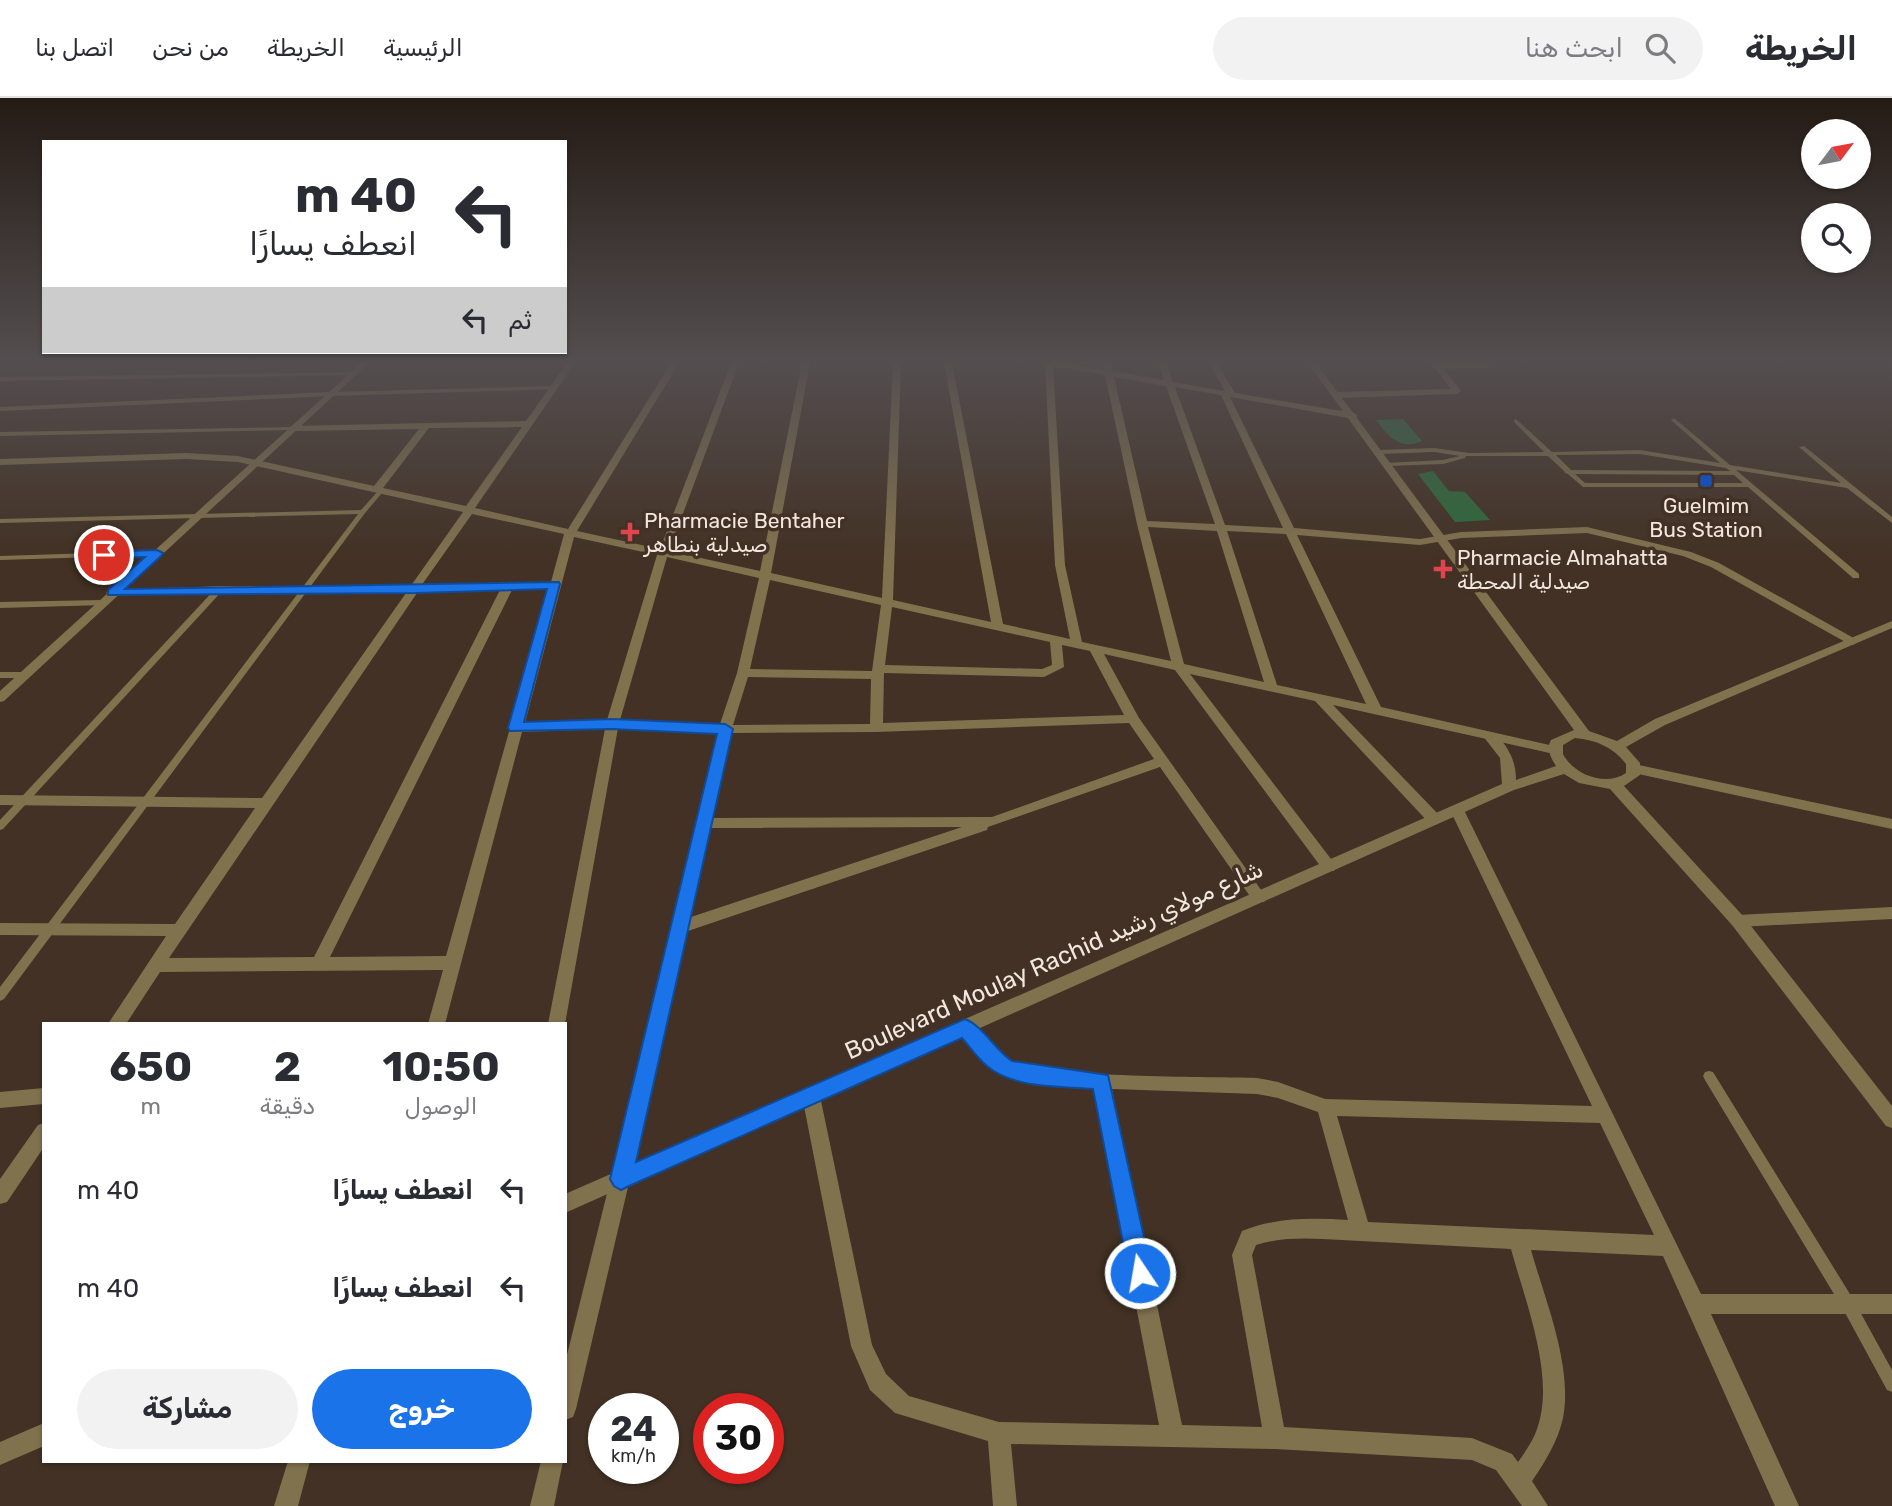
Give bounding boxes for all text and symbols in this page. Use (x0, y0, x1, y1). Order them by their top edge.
search box (1213, 17, 1703, 80)
icon: search (1641, 29, 1679, 67)
text: الخريطة (1745, 29, 1857, 68)
text: ابحث هنا (1525, 33, 1623, 64)
text: اتصل بنا (35, 34, 114, 62)
text: من نحن (152, 34, 229, 62)
text: الخريطة (267, 34, 345, 62)
text: الرئيسية (383, 34, 463, 62)
north arrow (1801, 119, 1871, 189)
map controls (1801, 119, 1871, 273)
text: 40 m (295, 166, 417, 224)
icon: left (441, 168, 532, 259)
button: search (1801, 203, 1871, 273)
text: انعطف يسارًا (249, 225, 417, 263)
icon: left (456, 301, 494, 339)
text: ثم (508, 305, 532, 336)
marker: Guelmim Bus Station (1698, 473, 1714, 489)
place label: Guelmim Bus Station (1649, 493, 1763, 542)
place label: Pharmacie Bentaher صيدلية بنطاهر (642, 508, 844, 557)
marker: Pharmacie Bentaher صيدلية بنطاهر (622, 524, 638, 540)
pin (74, 525, 134, 585)
icon: arrive (85, 536, 123, 574)
place label: Pharmacie Almahatta صيدلية المحطة (1457, 545, 1668, 594)
marker: Pharmacie Almahatta صيدلية المحطة (1435, 561, 1451, 577)
street label: Boulevard Moulay Rachid شارع مولاي رشيد (841, 855, 1269, 1068)
text: 650 (109, 1042, 192, 1092)
text: 2 (274, 1042, 301, 1092)
text: 10:50 (382, 1042, 500, 1092)
text: m (141, 1092, 161, 1120)
text: دقيقة (260, 1092, 315, 1120)
text: الوصول (405, 1092, 477, 1120)
icon: left (494, 1171, 532, 1209)
text: 40 m (77, 1175, 139, 1206)
text: انعطف يسارًا (332, 1175, 473, 1206)
position arrow (1103, 1236, 1177, 1310)
icon: left (494, 1269, 532, 1307)
text: 40 m (77, 1273, 139, 1304)
text: انعطف يسارًا (332, 1273, 473, 1304)
button: مشاركة (77, 1369, 298, 1449)
button: خروج (312, 1369, 532, 1449)
speed limit sign: 30 (693, 1393, 784, 1484)
text: 24 (610, 1408, 657, 1450)
text: km/h (611, 1445, 656, 1467)

